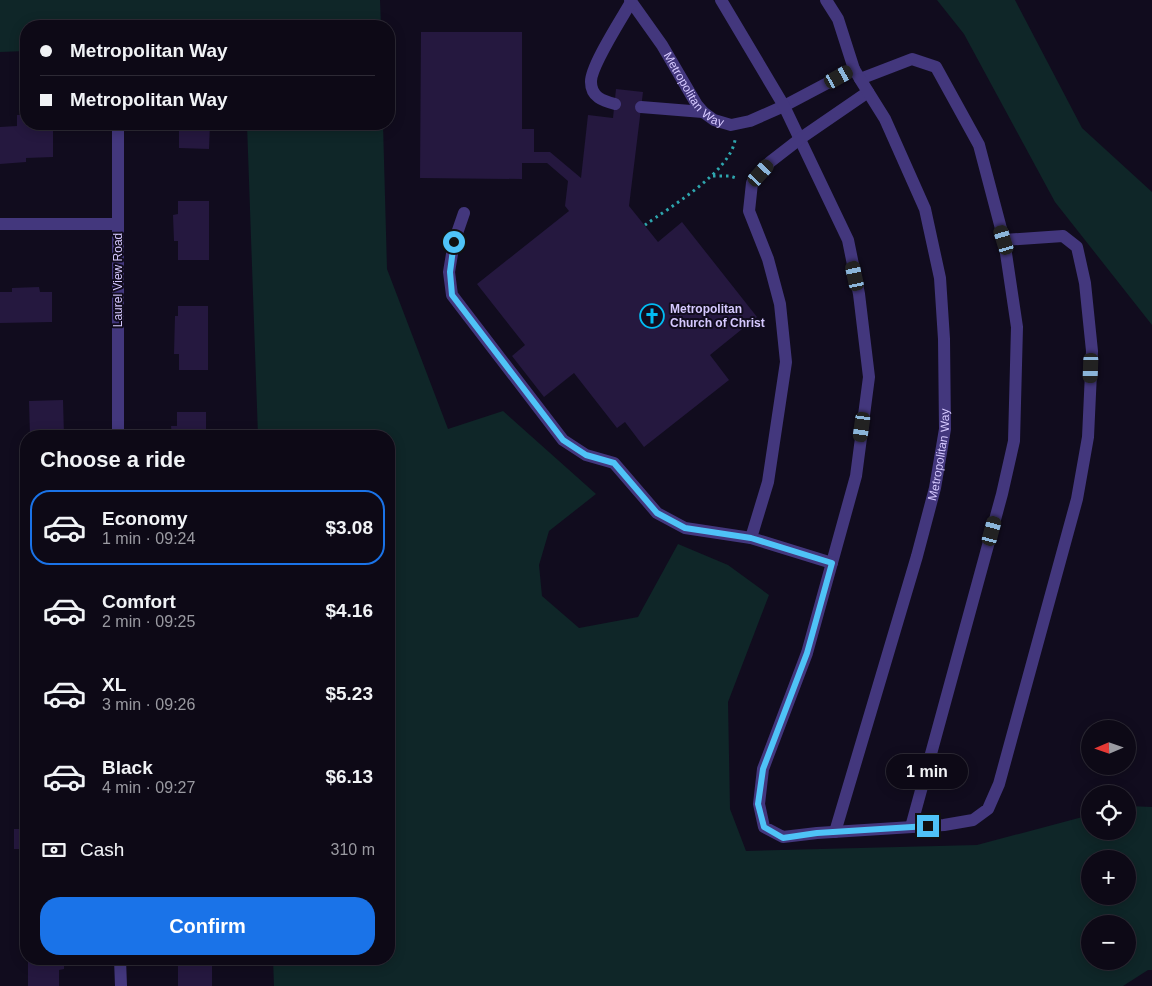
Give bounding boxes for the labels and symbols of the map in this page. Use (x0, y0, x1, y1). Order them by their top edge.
street label: Metropolitan Way (661, 49, 726, 130)
car (822, 63, 855, 91)
car (745, 157, 776, 189)
car (992, 223, 1015, 257)
route start (443, 231, 465, 253)
street label: Laurel View Road (111, 233, 125, 327)
car (844, 260, 865, 292)
place label: Metropolitan Church of Christ (670, 302, 765, 330)
church icon: Metropolitan Church of Christ (639, 303, 665, 329)
car (1082, 353, 1099, 383)
street label: Metropolitan Way (925, 408, 952, 502)
car (852, 411, 871, 443)
car (980, 515, 1003, 547)
north arrow (1081, 720, 1136, 775)
callout: 1 min (887, 754, 969, 788)
route end (917, 815, 939, 837)

